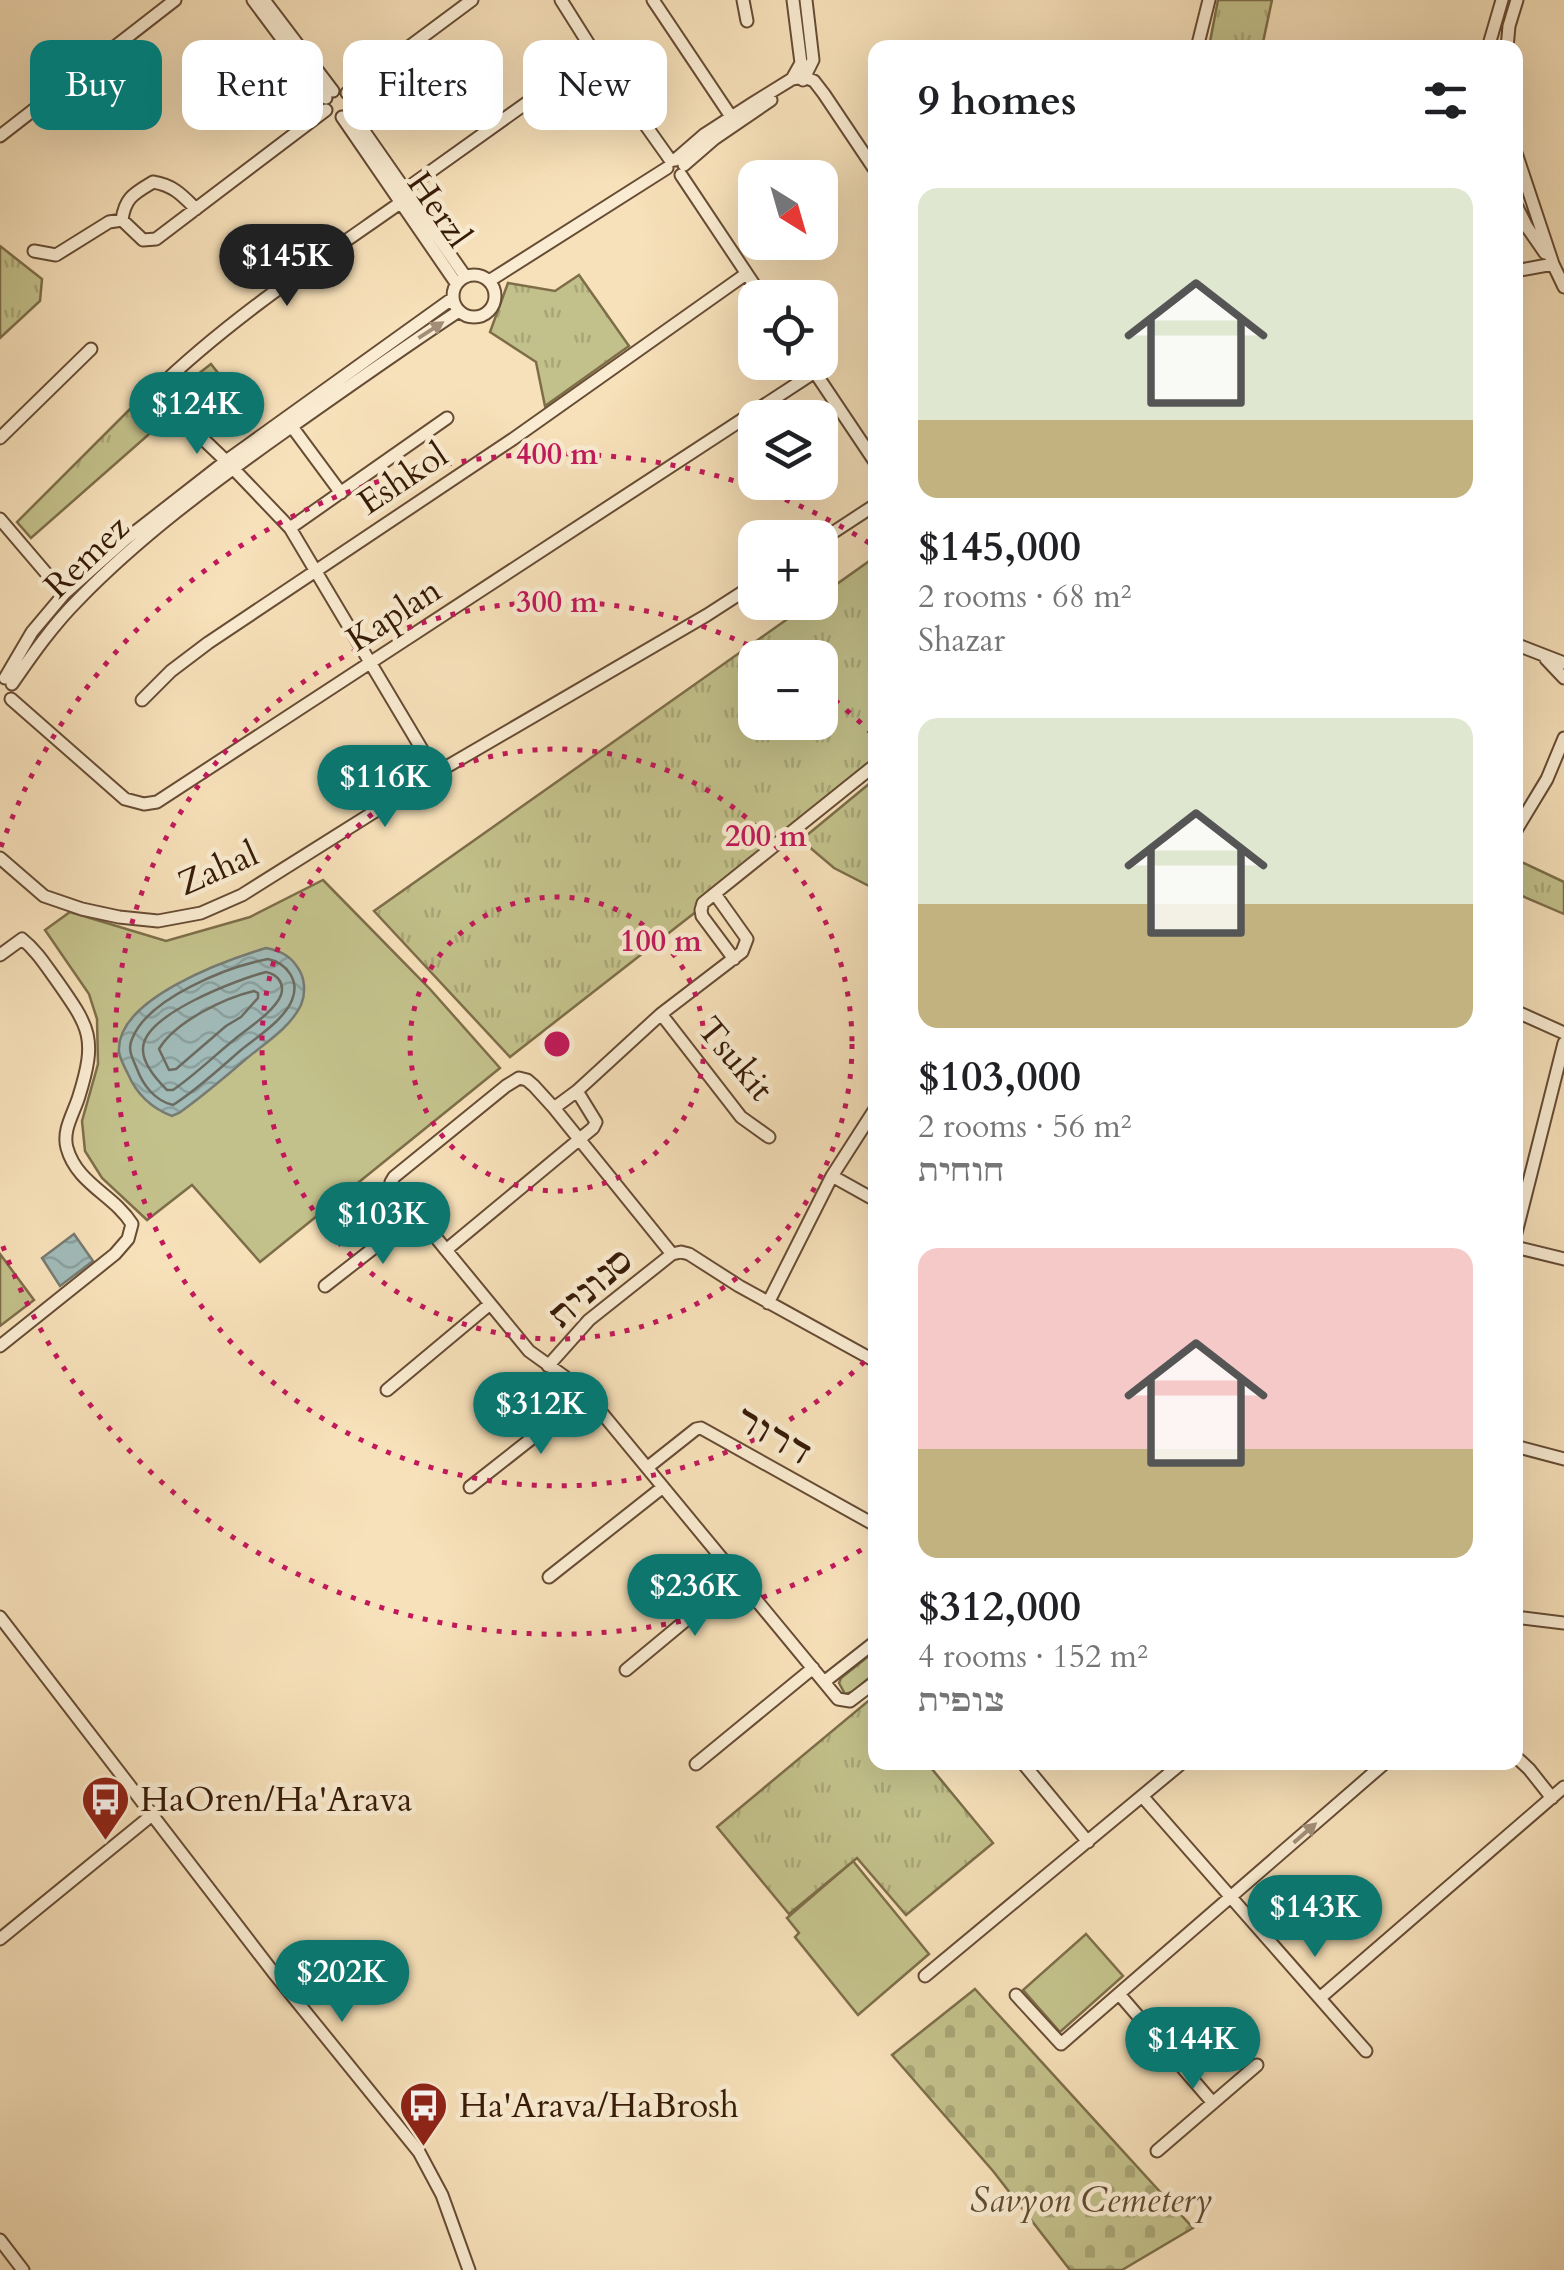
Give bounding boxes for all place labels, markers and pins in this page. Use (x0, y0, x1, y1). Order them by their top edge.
pin: $145K (217, 224, 357, 309)
pin: $124K (127, 372, 267, 457)
pin: $116K (315, 745, 455, 830)
centre of rings (539, 1026, 575, 1062)
pin: $103K (313, 1182, 453, 1267)
pin: $312K (471, 1372, 611, 1457)
pin: $236K (625, 1554, 765, 1639)
bus stop icon: HaOren/Ha'Arava (79, 1774, 131, 1842)
place label: HaOren/Ha'Arava (140, 1776, 412, 1824)
pin: $143K (1245, 1875, 1385, 1960)
pin: $202K (272, 1940, 412, 2025)
pin: $144K (1123, 2007, 1263, 2092)
bus stop icon: Ha'Arava/HaBrosh (398, 2080, 450, 2148)
place label: Ha'Arava/HaBrosh (459, 2082, 739, 2130)

